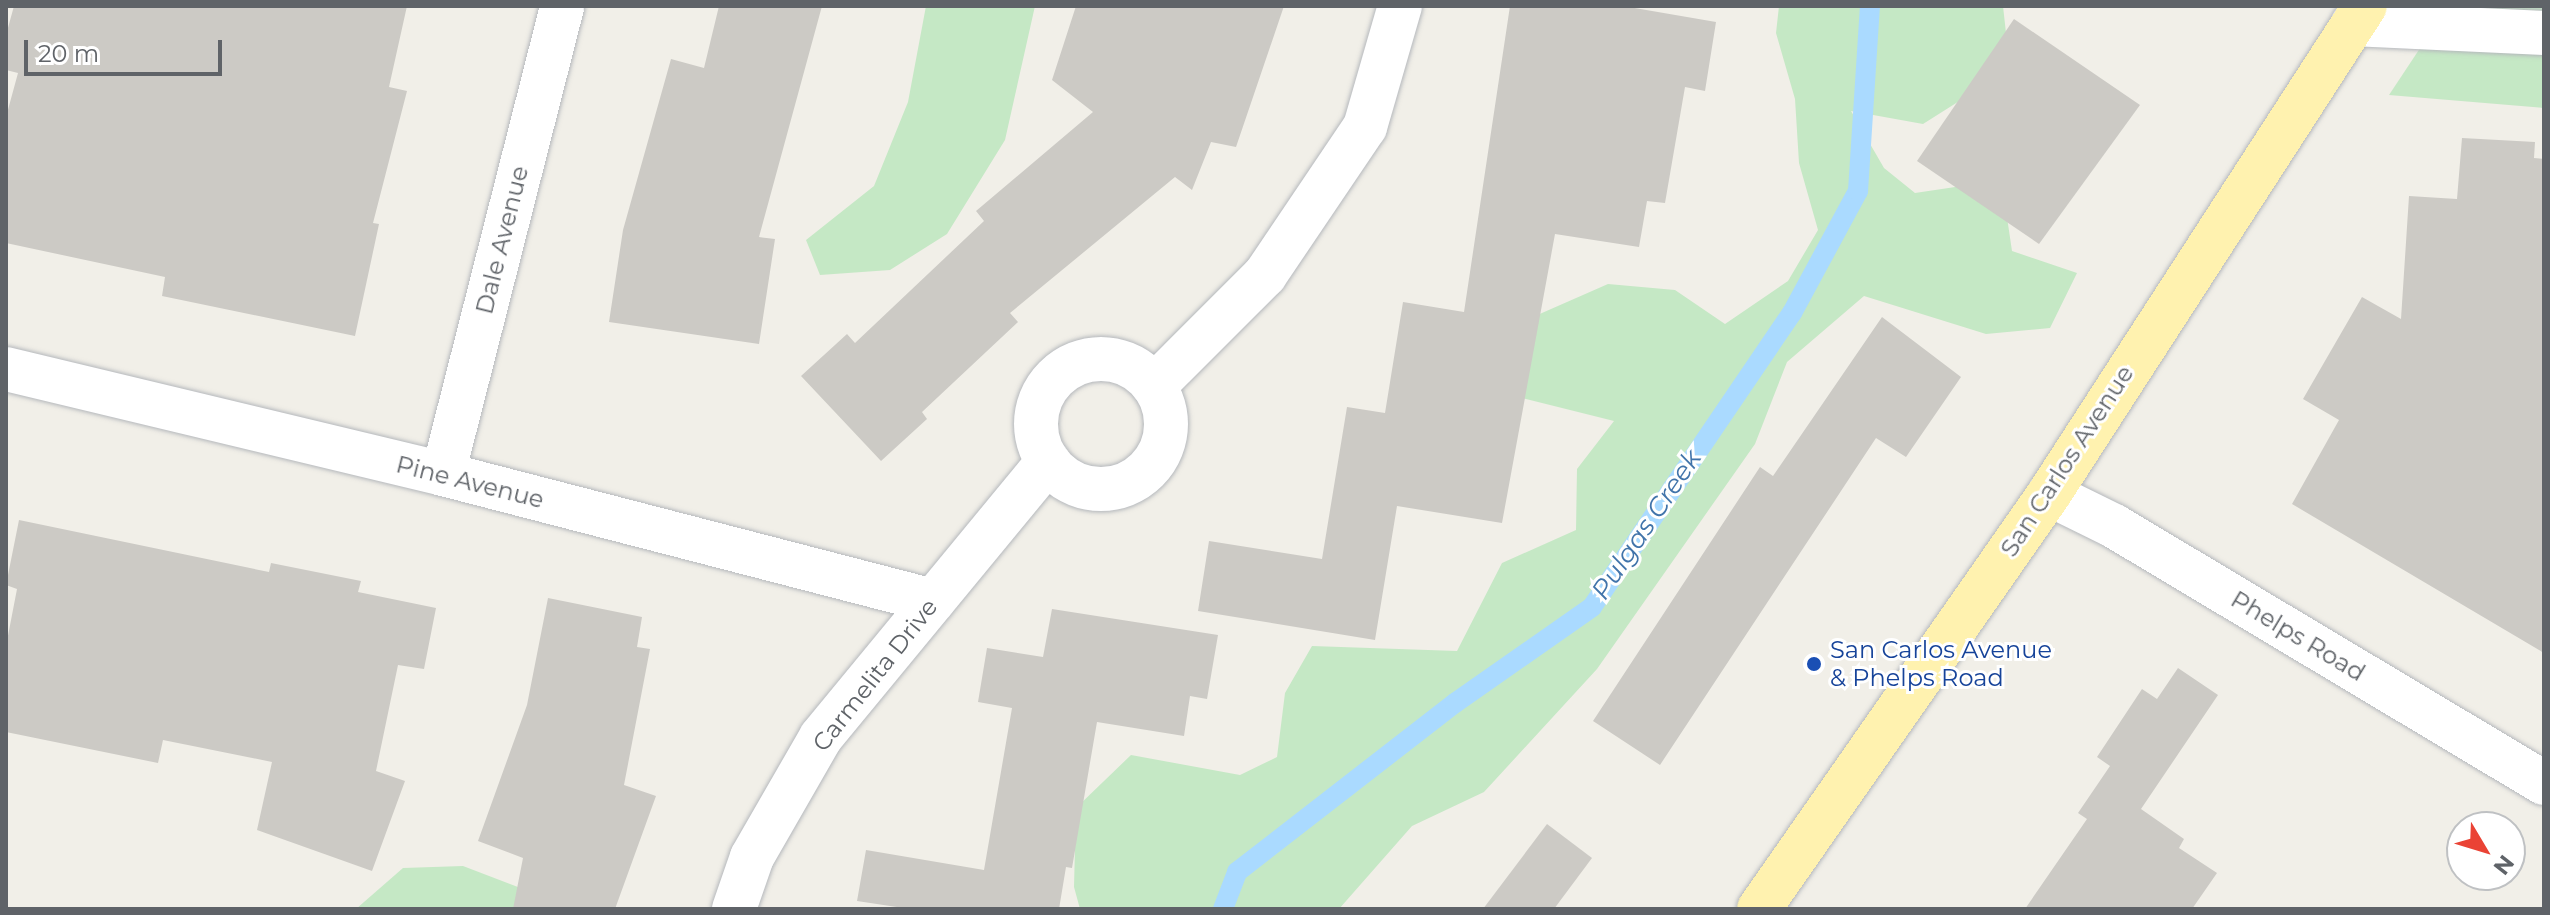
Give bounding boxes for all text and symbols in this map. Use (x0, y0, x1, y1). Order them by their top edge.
scale bar (28, 24, 226, 74)
text: 20 m (38, 39, 99, 68)
street label: Dale Avenue (470, 163, 534, 317)
street label: San Carlos Avenue (1994, 360, 2140, 562)
water label: Pulgas Creek (1585, 444, 1709, 606)
street label: Pine Avenue (393, 450, 547, 514)
street label: Phelps Road (2226, 585, 2370, 687)
street label: Carmelita Drive (806, 593, 944, 757)
place label: San Carlos Avenue & Phelps Road (1830, 636, 2052, 692)
marker: San Carlos Avenue & Phelps Road (1805, 655, 1823, 673)
north arrow (2446, 811, 2526, 891)
text: N (2488, 850, 2520, 880)

